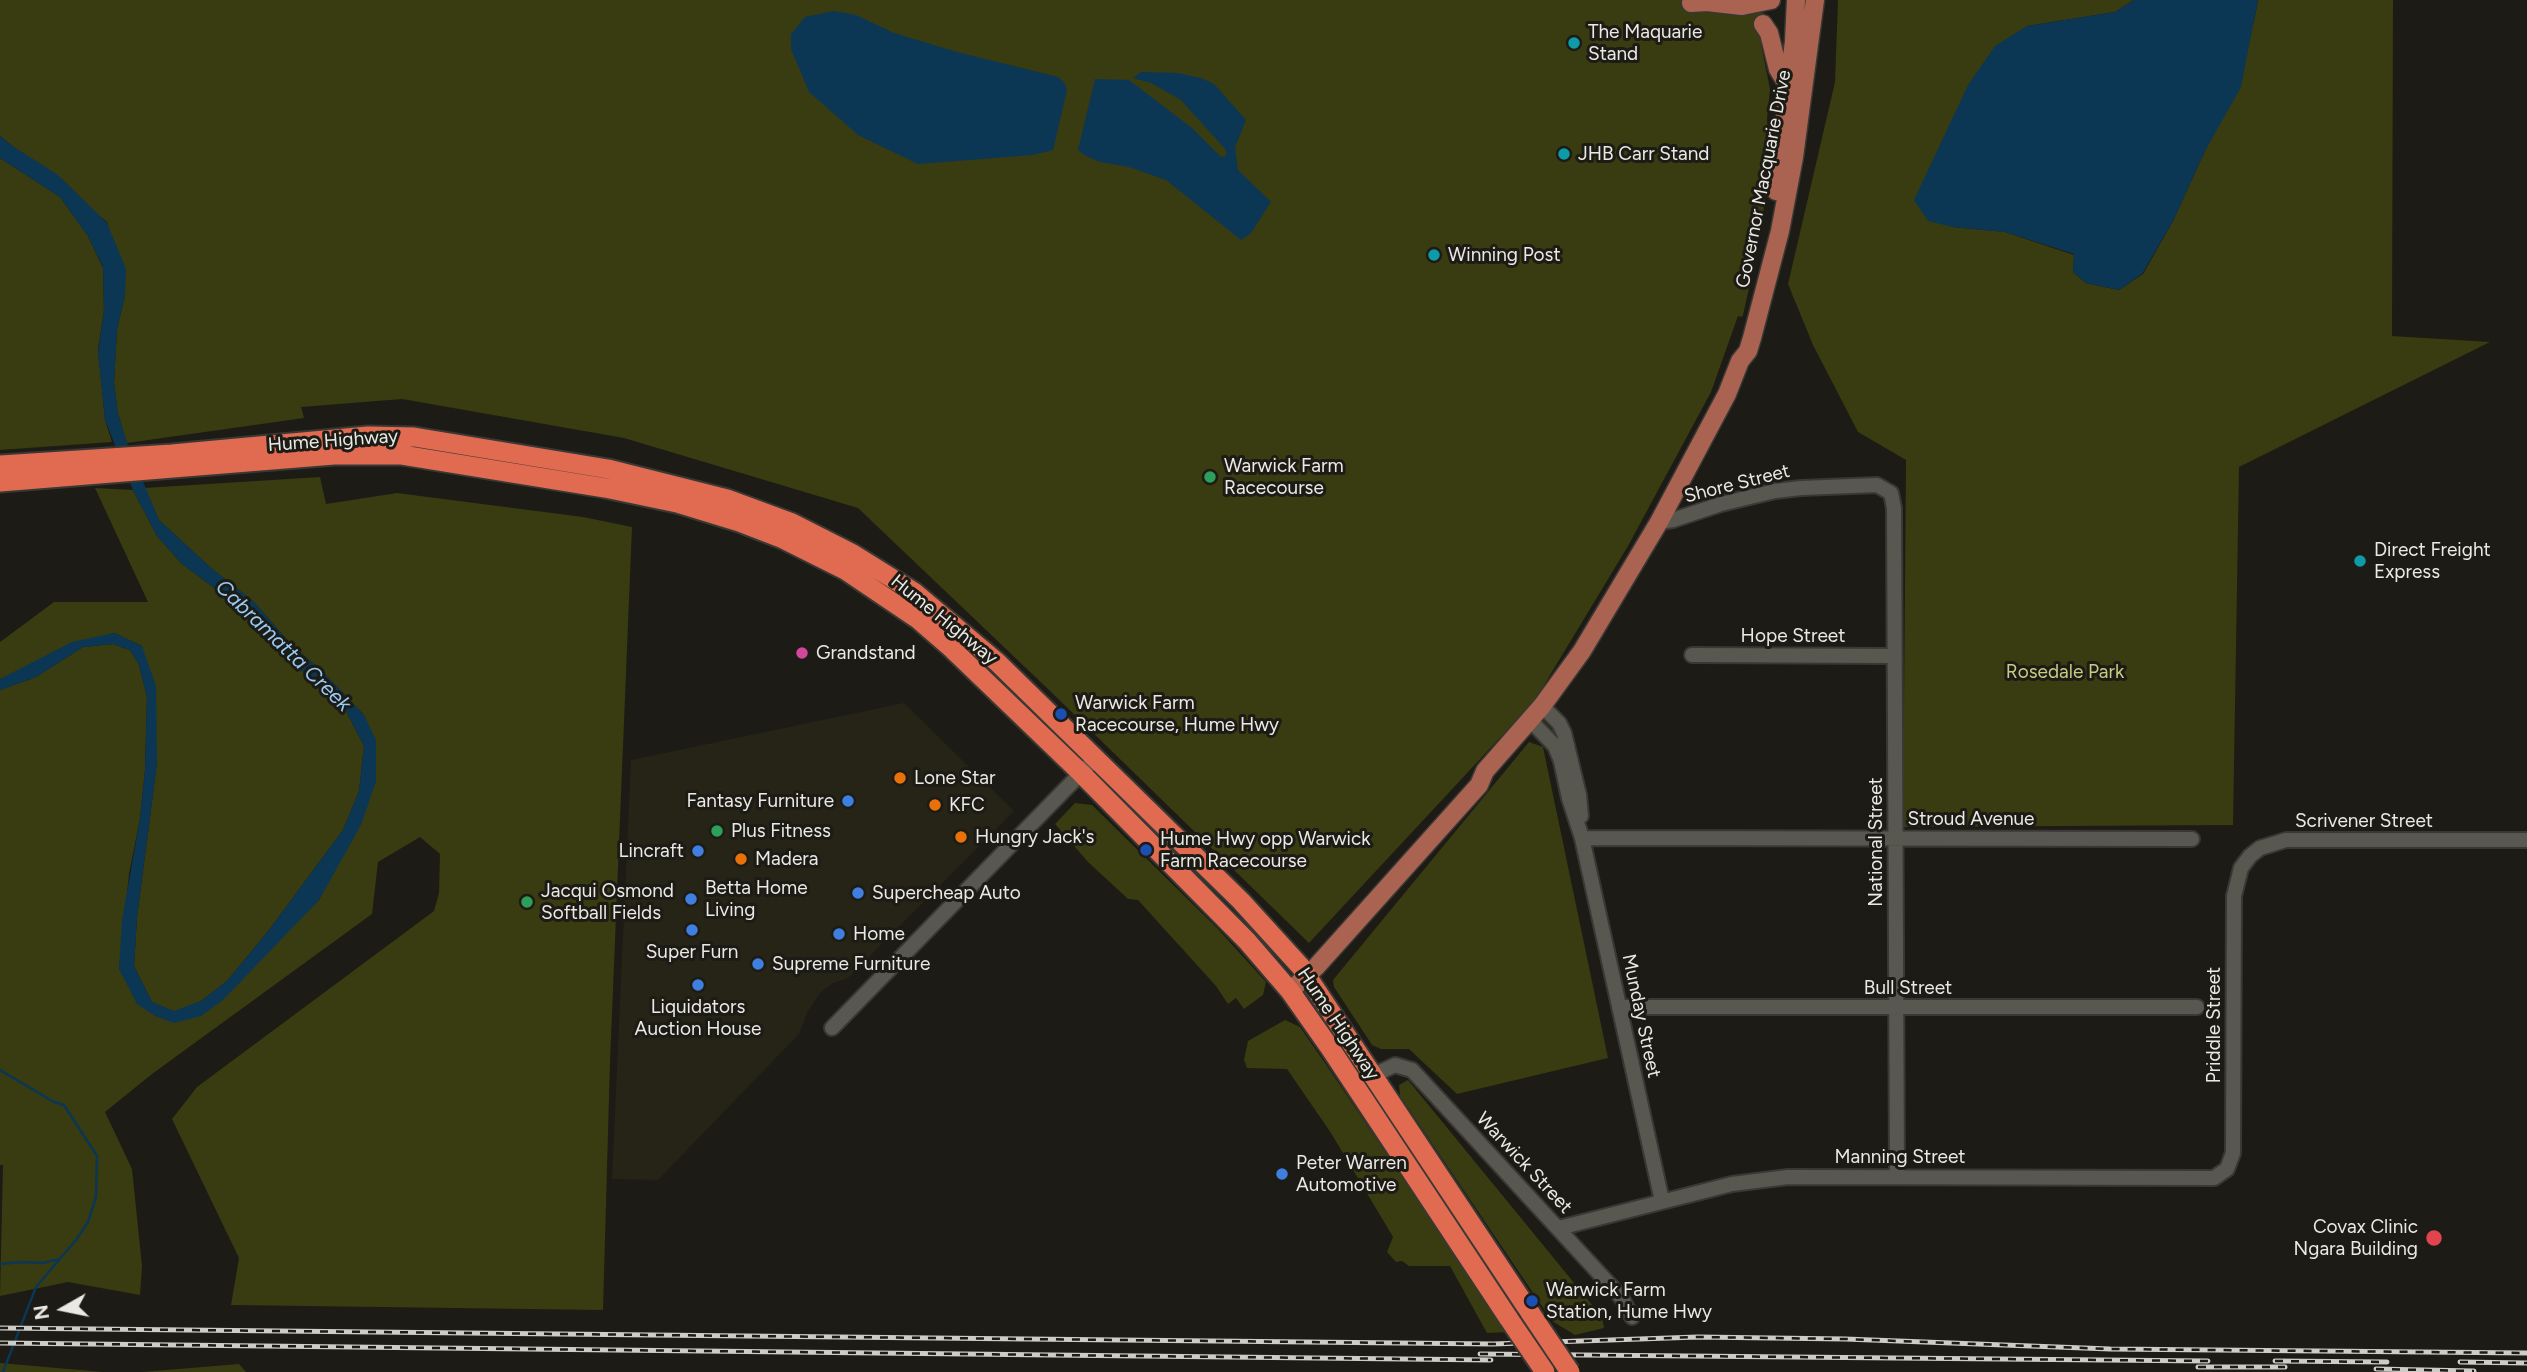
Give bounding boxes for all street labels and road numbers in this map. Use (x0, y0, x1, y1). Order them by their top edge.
street label: Governor Macquarie Drive (1732, 68, 1796, 290)
street label: Hume Highway (267, 425, 399, 457)
street label: Shore Street (1682, 460, 1792, 508)
street label: Hume Highway (886, 570, 1002, 670)
street label: Hope Street (1741, 625, 1845, 647)
street label: National Street (1865, 777, 1887, 907)
street label: Stroud Avenue (1908, 808, 2034, 830)
street label: Scrivener Street (2295, 810, 2433, 832)
street label: Munday Street (1617, 952, 1665, 1080)
street label: Hume Highway (1292, 963, 1384, 1085)
street label: Priddle Street (2203, 967, 2225, 1083)
street label: Bull Street (1864, 977, 1952, 999)
street label: Warwick Street (1471, 1108, 1577, 1218)
street label: Manning Street (1834, 1146, 1966, 1168)

